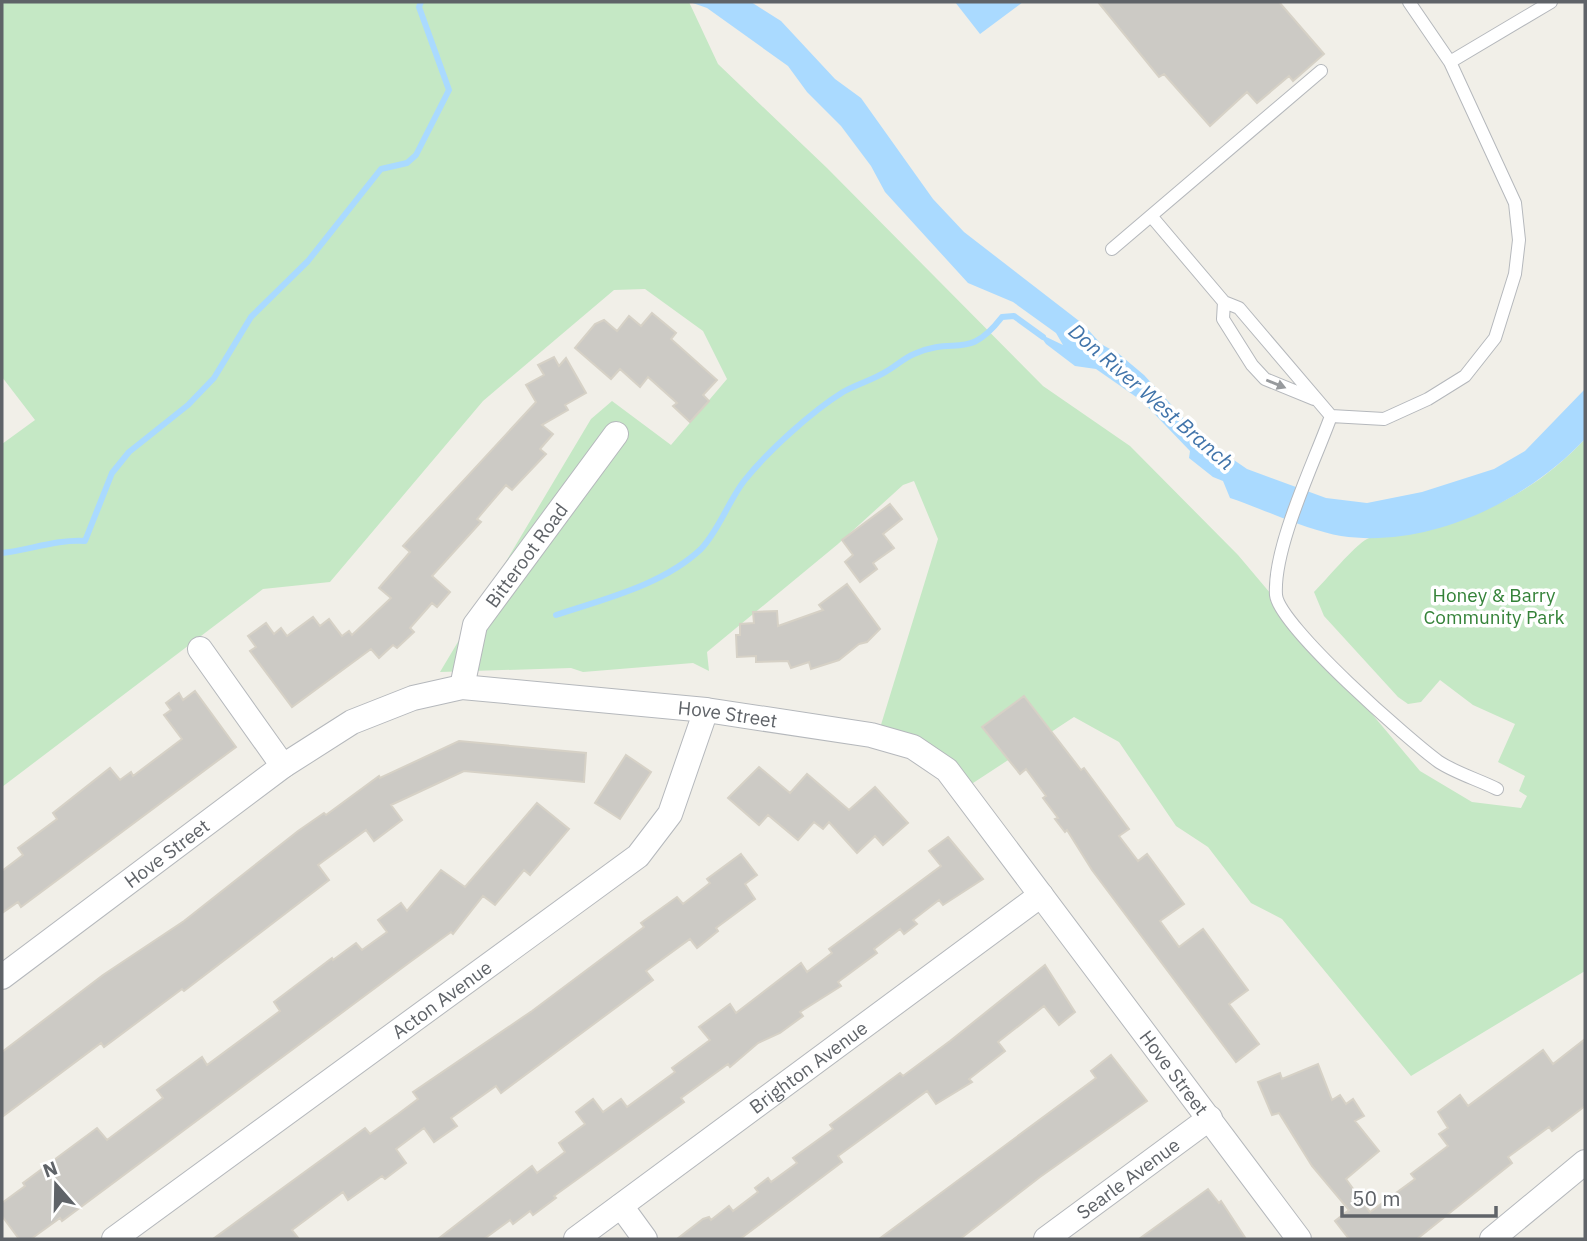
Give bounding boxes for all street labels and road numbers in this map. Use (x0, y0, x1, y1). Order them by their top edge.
street label: Bitteroot Road (480, 498, 573, 612)
street label: Hove Street (677, 695, 779, 733)
street label: Hove Street (119, 814, 214, 893)
street label: Acton Avenue (387, 955, 496, 1044)
street label: Brighton Avenue (745, 1016, 872, 1119)
street label: Hove Street (1134, 1025, 1214, 1120)
street label: Searle Avenue (1072, 1133, 1184, 1224)

